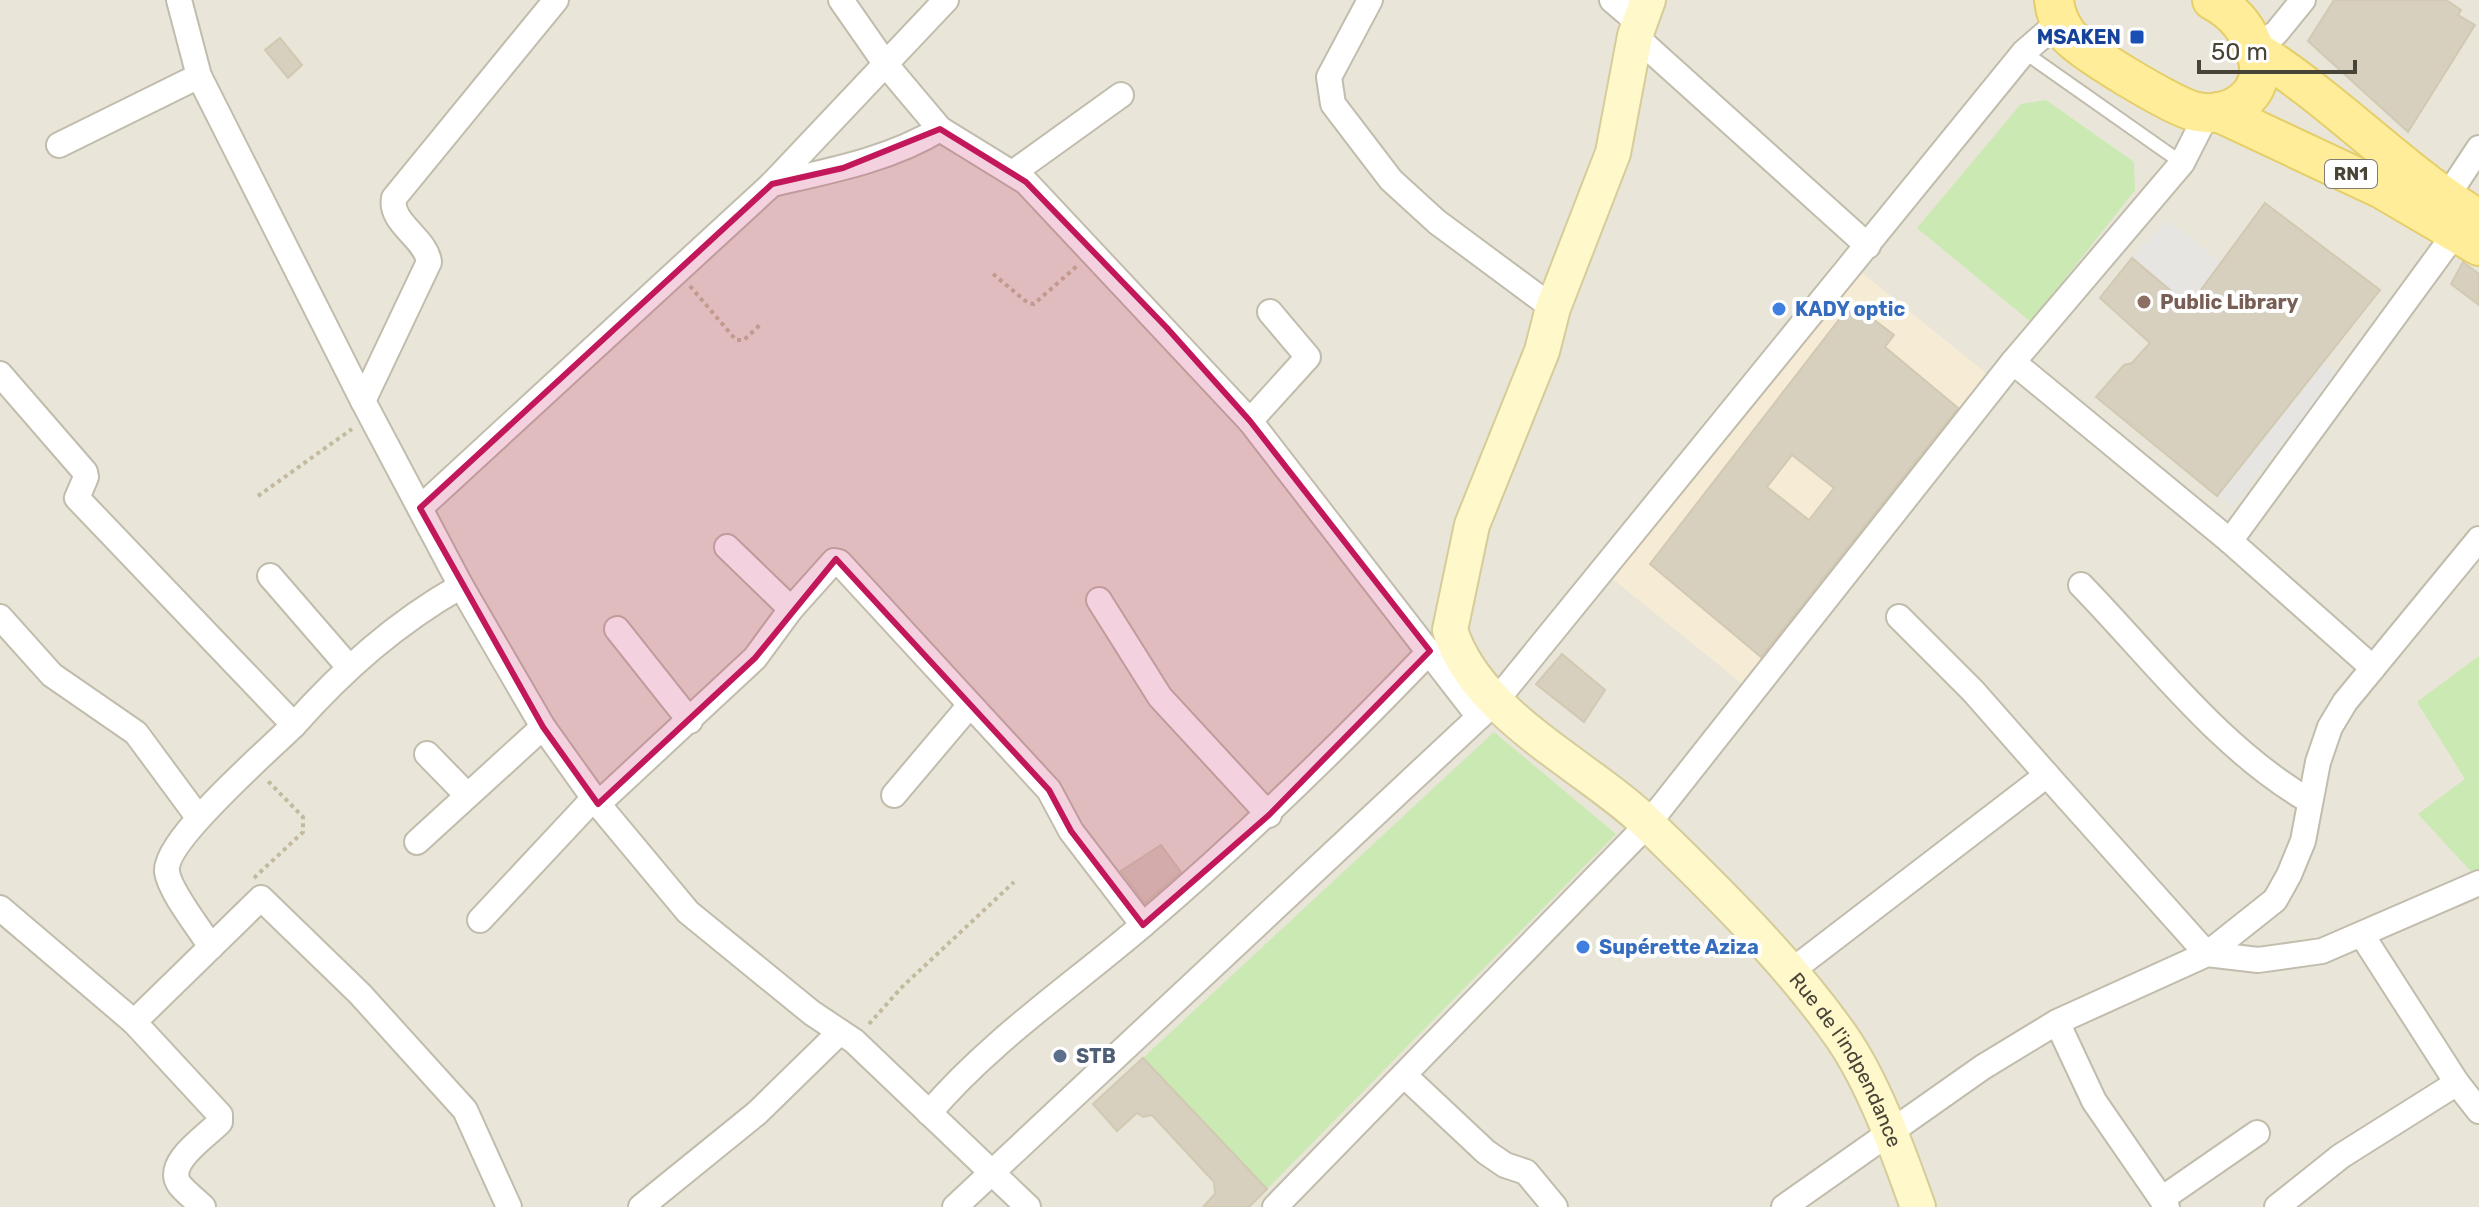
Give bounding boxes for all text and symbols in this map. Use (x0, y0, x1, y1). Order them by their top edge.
scale bar (2199, 24, 2355, 74)
place label: MSAKEN (2037, 25, 2121, 49)
marker: MSAKEN (2128, 28, 2146, 46)
text: 50 m (2211, 38, 2268, 66)
road number: RN1 (2325, 160, 2377, 188)
place label: Public Library (2160, 290, 2299, 314)
marker: Public Library (2135, 293, 2153, 311)
place label: KADY optic (1795, 297, 1905, 321)
marker: KADY optic (1770, 300, 1788, 318)
place label: Supérette Aziza (1599, 935, 1759, 959)
marker: Supérette Aziza (1574, 938, 1592, 956)
street label: Rue de l'indpendance (1784, 967, 1907, 1150)
place label: STB (1076, 1044, 1116, 1068)
marker: STB (1051, 1047, 1069, 1065)

